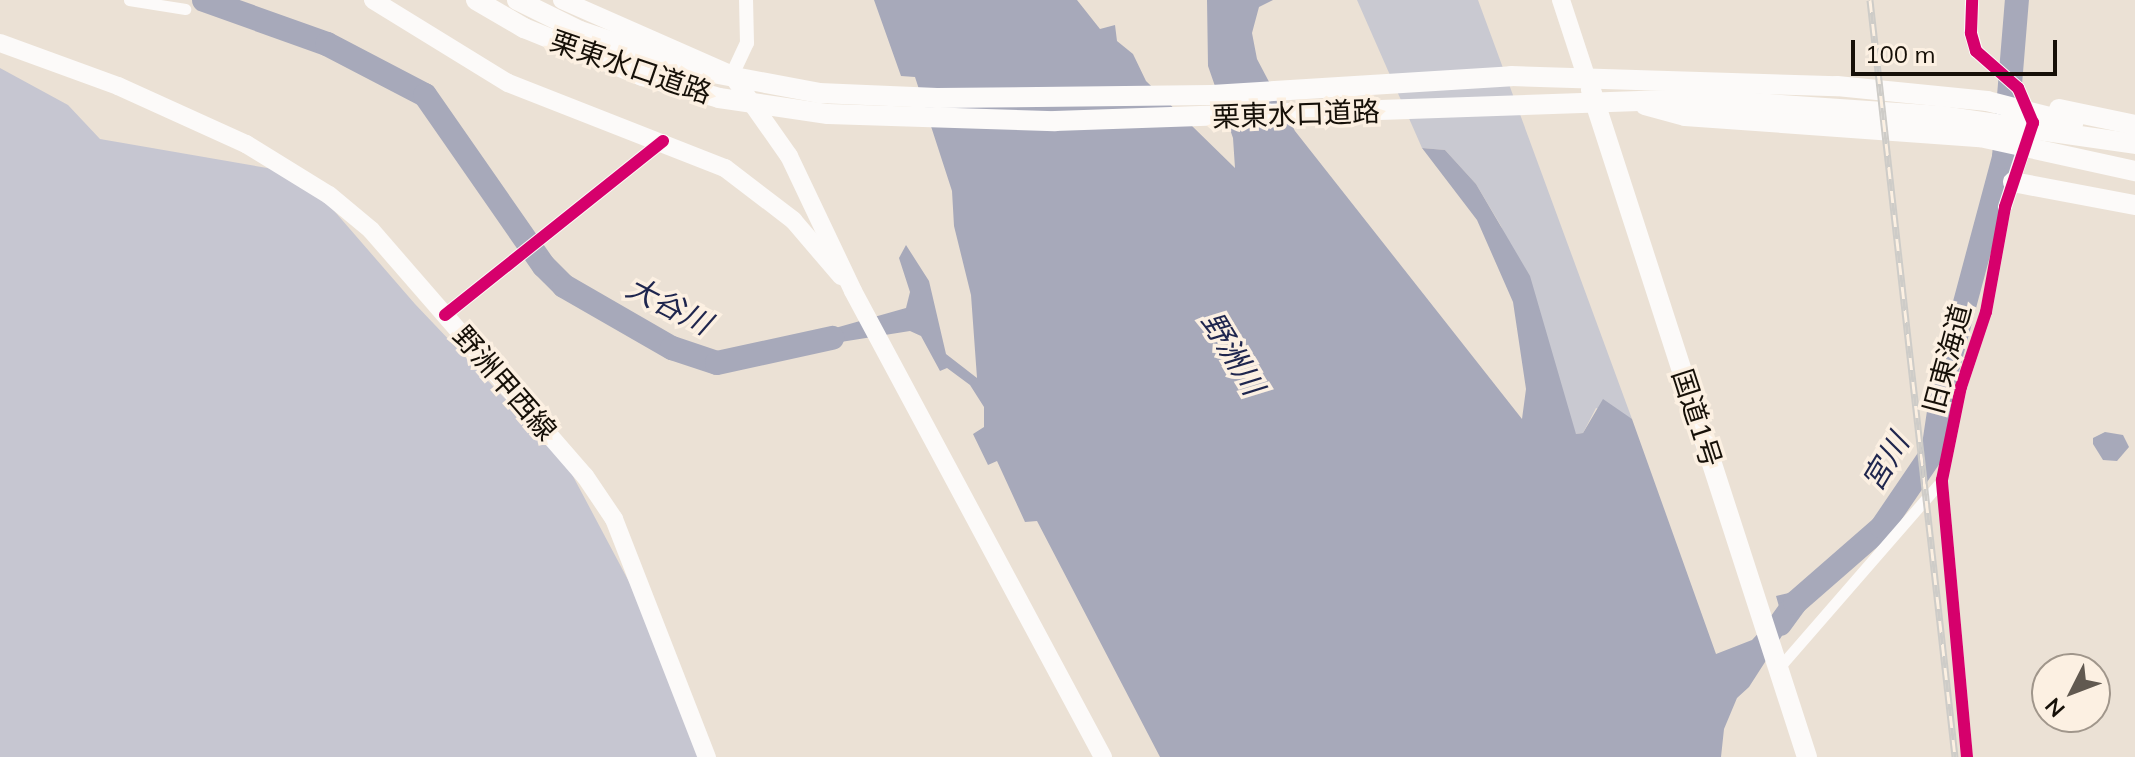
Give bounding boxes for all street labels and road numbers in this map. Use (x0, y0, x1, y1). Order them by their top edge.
street label: 栗東水口道路 (546, 24, 716, 110)
street label: 栗東水口道路 (1211, 94, 1381, 134)
street label: 旧東海道 (1916, 301, 1978, 417)
street label: 野洲甲西線 (446, 319, 564, 447)
street label: 国道1号 (1665, 365, 1729, 471)

